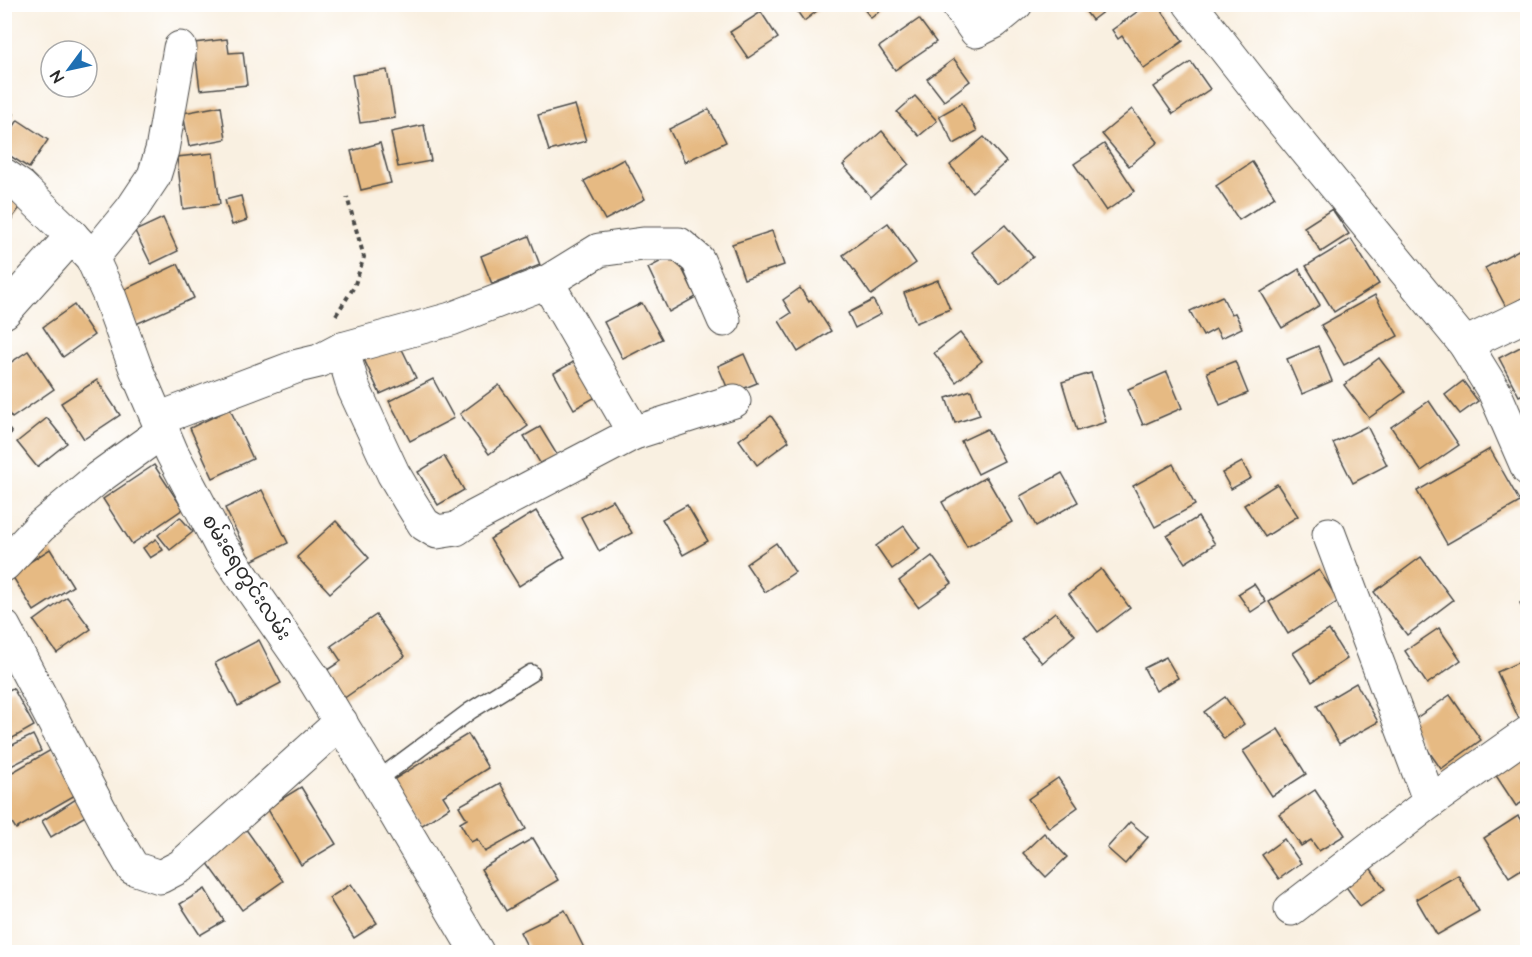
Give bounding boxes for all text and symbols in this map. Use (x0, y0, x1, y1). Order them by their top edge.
north arrow (39, 39, 99, 99)
text: N (45, 66, 69, 87)
street label: စမ်းရေတွင်းလမ်း (194, 508, 298, 647)

